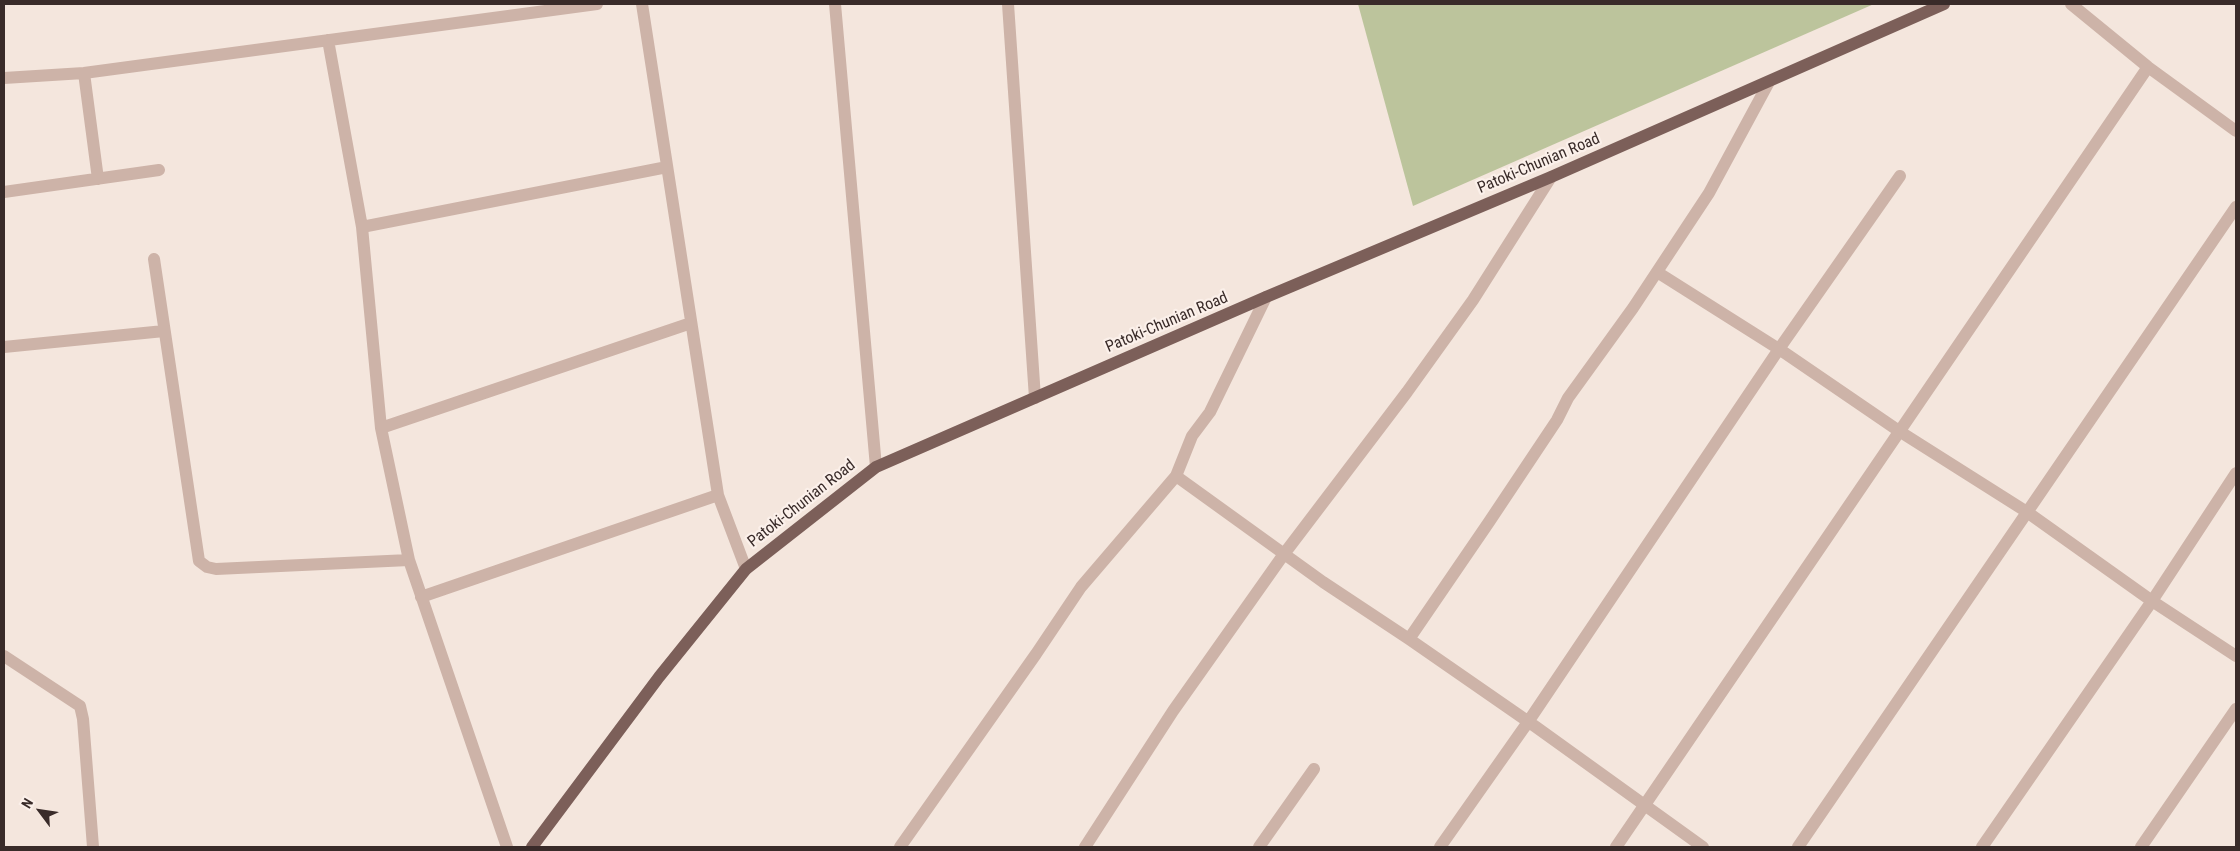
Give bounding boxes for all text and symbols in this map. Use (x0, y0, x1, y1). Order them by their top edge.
street label: Patoki-Chunian Road (1475, 130, 1603, 198)
street label: Patoki-Chunian Road (1103, 289, 1231, 357)
street label: Patoki-Chunian Road (744, 456, 860, 552)
north arrow (15, 786, 65, 836)
text: N (18, 795, 36, 811)

